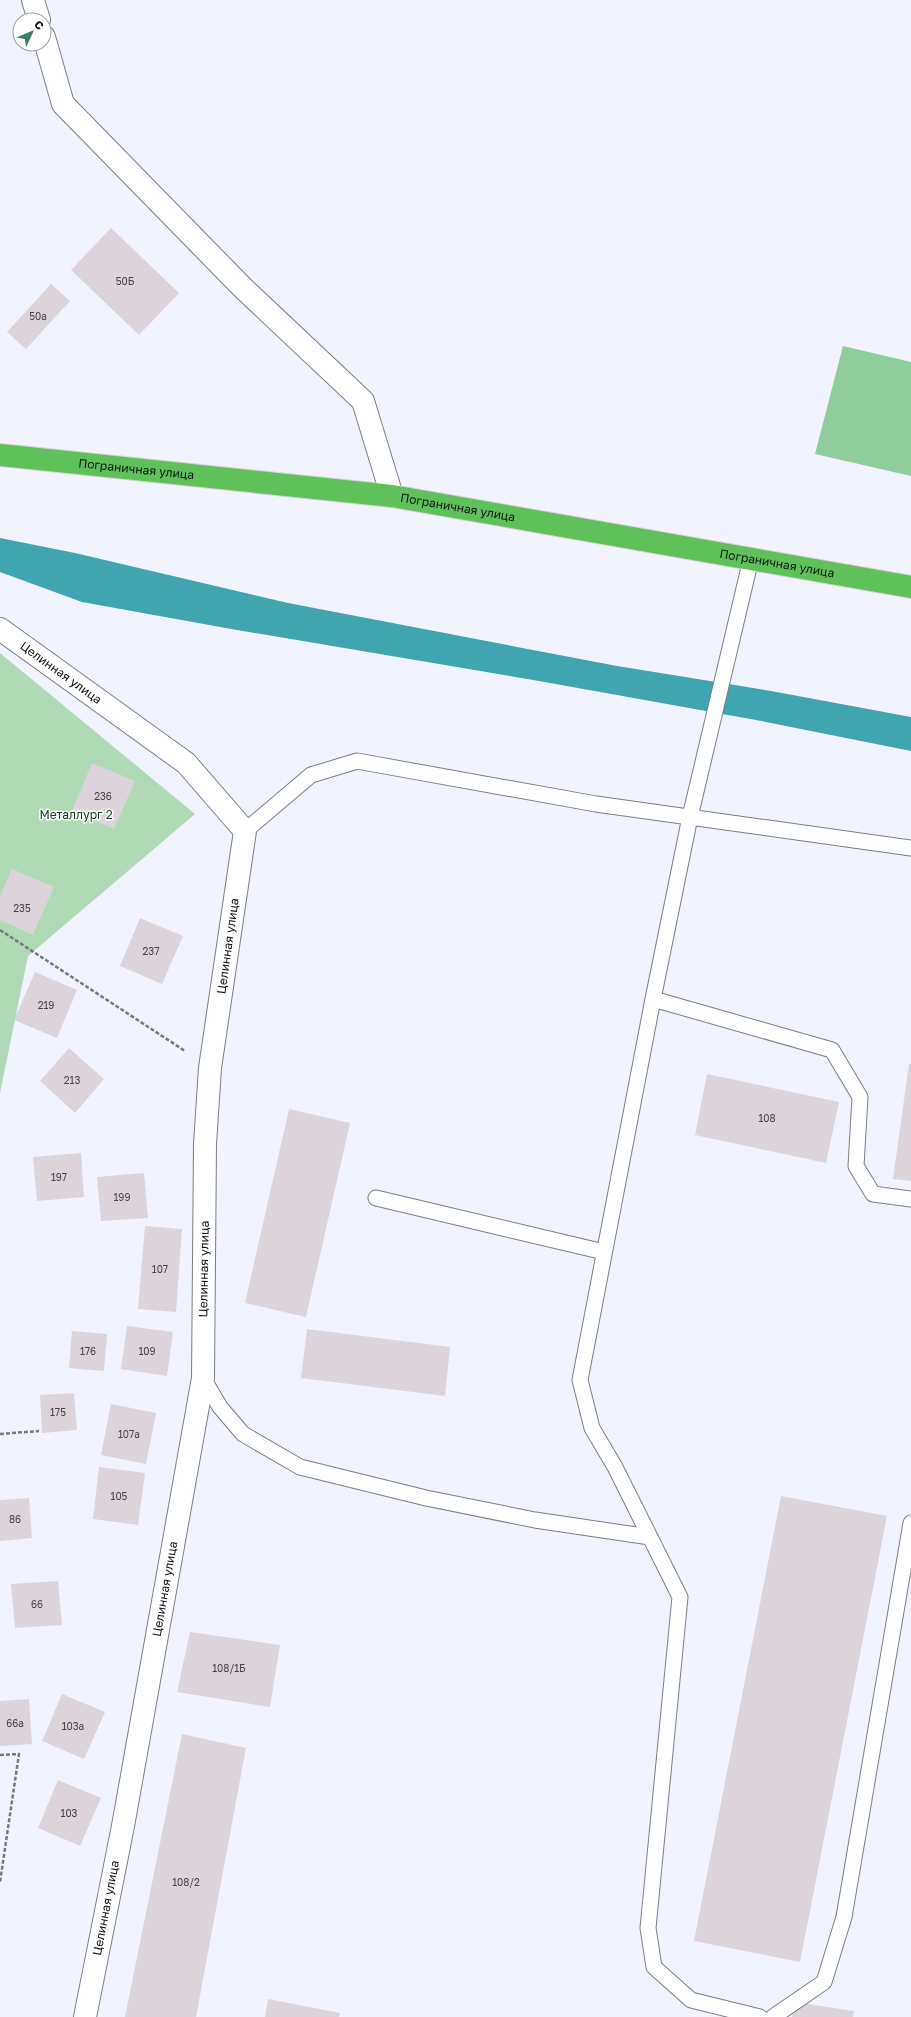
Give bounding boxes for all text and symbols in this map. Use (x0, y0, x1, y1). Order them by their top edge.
north arrow (12, 12, 52, 52)
text: С (32, 17, 47, 32)
house number: 50Б (116, 275, 135, 287)
house number: 50а (29, 310, 47, 322)
street label: Пограничная улица (78, 455, 195, 482)
street label: Пограничная улица (399, 490, 517, 524)
street label: Пограничная улица (718, 546, 836, 580)
street label: Целинная улица (18, 638, 105, 707)
house number: 236 (94, 790, 112, 802)
park label: Металлург 2 (39, 807, 113, 822)
street label: Целинная улица (213, 897, 242, 995)
house number: 235 (13, 902, 31, 914)
house number: 237 (143, 945, 159, 957)
house number: 219 (38, 999, 54, 1011)
house number: 213 (64, 1074, 80, 1086)
house number: 108 (758, 1112, 776, 1124)
house number: 197 (51, 1171, 67, 1183)
house number: 199 (114, 1191, 130, 1203)
street label: Целинная улица (195, 1221, 212, 1317)
house number: 107 (152, 1263, 168, 1275)
house number: 176 (80, 1345, 96, 1357)
house number: 109 (138, 1345, 156, 1357)
house number: 175 (50, 1406, 66, 1418)
house number: 107а (118, 1428, 140, 1440)
house number: 105 (111, 1490, 128, 1502)
house number: 86 (9, 1513, 21, 1525)
street label: Целинная улица (149, 1540, 180, 1638)
house number: 66 (31, 1598, 43, 1610)
house number: 108/1Б (212, 1662, 246, 1674)
house number: 66а (6, 1717, 24, 1729)
house number: 103а (62, 1720, 84, 1732)
house number: 103 (61, 1807, 78, 1819)
street label: Целинная улица (89, 1859, 122, 1957)
house number: 108/2 (172, 1876, 200, 1888)

